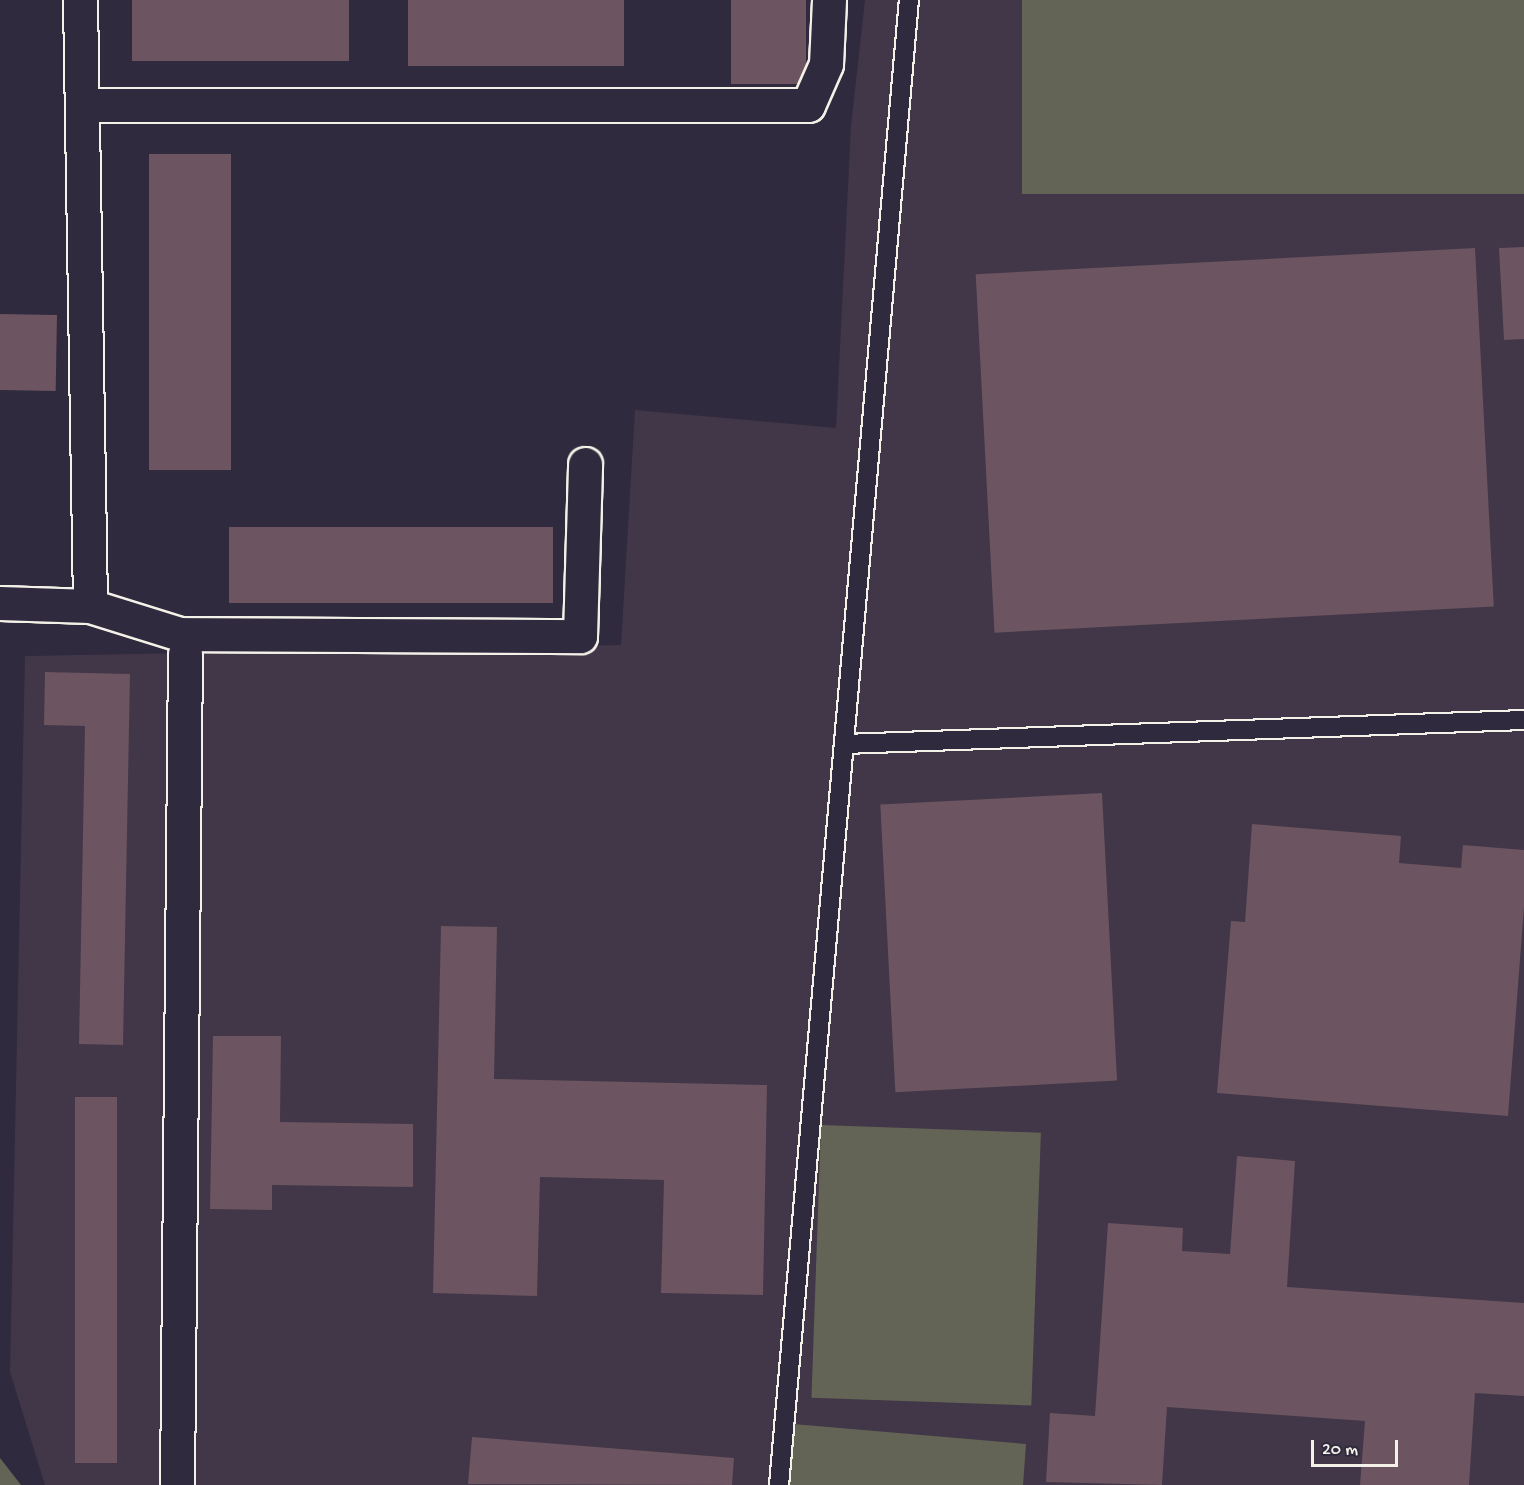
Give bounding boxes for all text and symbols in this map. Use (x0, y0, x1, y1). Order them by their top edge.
scale bar (1314, 1428, 1401, 1466)
text: 20 m (1322, 1440, 1358, 1461)

